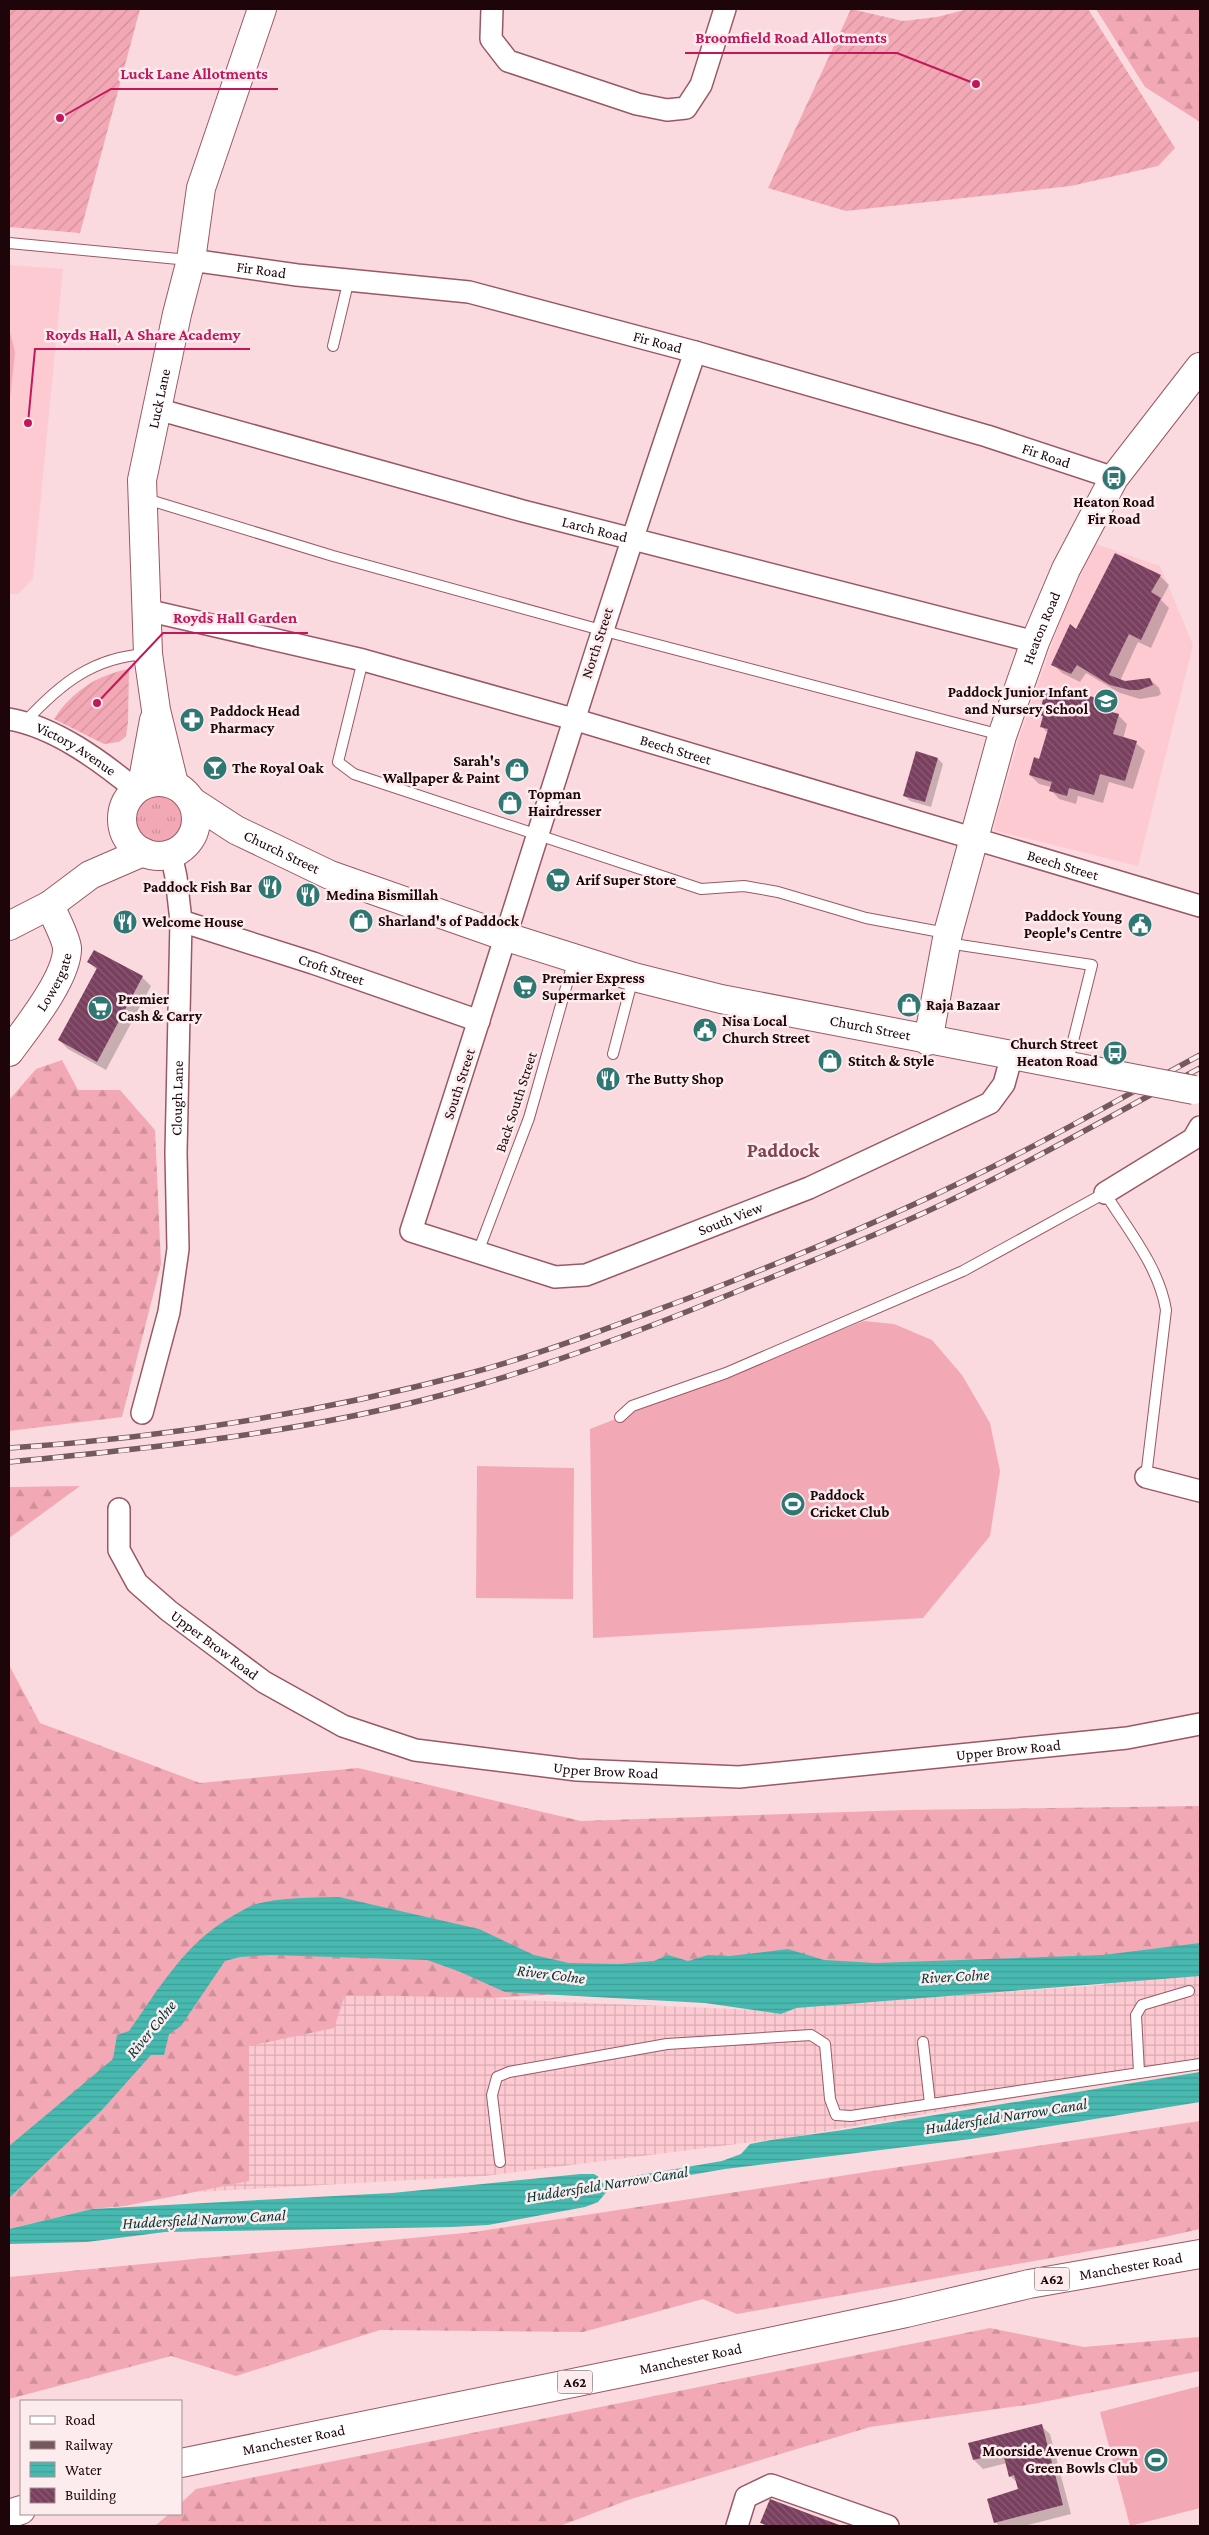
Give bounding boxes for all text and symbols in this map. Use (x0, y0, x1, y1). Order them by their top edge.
callout: Broomfield Road Allotments (685, 22, 897, 53)
text: Broomfield Road Allotments (695, 29, 887, 46)
callout: Luck Lane Allotments (111, 58, 278, 89)
text: Luck Lane Allotments (120, 65, 268, 82)
street label: Fir Road (235, 259, 287, 281)
callout: Royds Hall, A Share Academy (35, 318, 250, 349)
text: Royds Hall, A Share Academy (45, 326, 241, 343)
street label: Fir Road (631, 328, 684, 356)
street label: Luck Lane (145, 367, 173, 430)
street label: Fir Road (1020, 440, 1073, 471)
bus stop icon: Heaton Road Fir Road (1101, 465, 1127, 491)
place label: Heaton Road Fir Road (1073, 494, 1155, 527)
street label: Larch Road (560, 513, 629, 545)
street label: Heaton Road (1020, 589, 1063, 667)
callout: Royds Hall Garden (163, 602, 308, 633)
street label: North Street (578, 605, 616, 680)
text: Royds Hall Garden (173, 609, 297, 626)
place label: Paddock Junior Infant and Nursery School (948, 684, 1089, 717)
school or university icon: Paddock Junior Infant and Nursery School (1093, 688, 1119, 714)
place label: Paddock Head Pharmacy (210, 703, 301, 736)
pharmacy icon: Paddock Head Pharmacy (179, 707, 205, 733)
street label: Victory Avenue (34, 719, 119, 779)
street label: Beech Street (638, 731, 714, 768)
place label: Sarah's Wallpaper & Paint (382, 753, 501, 786)
bar icon: The Royal Oak (202, 755, 228, 781)
shop icon: Sarah's Wallpaper & Paint (504, 757, 530, 783)
place label: The Royal Oak (232, 760, 324, 776)
place label: Topman Hairdresser (528, 786, 602, 819)
shop icon: Topman Hairdresser (497, 790, 523, 816)
street label: Church Street (241, 827, 323, 877)
street label: Beech Street (1025, 847, 1101, 884)
supermarket icon: Arif Super Store (545, 867, 571, 893)
place label: Arif Super Store (575, 872, 676, 888)
restaurant icon: Paddock Fish Bar (257, 874, 283, 900)
place label: Paddock Fish Bar (143, 879, 252, 895)
restaurant icon: Medina Bismillah (295, 882, 321, 908)
place label: Medina Bismillah (326, 887, 439, 903)
shop icon: Sharland's of Paddock (348, 908, 374, 934)
place label: Paddock Young People's Centre (1024, 908, 1122, 941)
restaurant icon: Welcome House (112, 909, 138, 935)
public building icon: Paddock Young People's Centre (1127, 912, 1153, 938)
place label: Sharland's of Paddock (378, 913, 520, 929)
place label: Welcome House (141, 914, 244, 930)
street label: Lowergate (33, 951, 75, 1014)
street label: Croft Street (296, 951, 367, 989)
place label: Premier Express Supermarket (542, 970, 645, 1003)
supermarket icon: Premier Express Supermarket (512, 974, 538, 1000)
place label: Premier Cash & Carry (118, 991, 203, 1024)
shop icon: Raja Bazaar (896, 992, 922, 1018)
supermarket icon: Premier Cash & Carry (87, 995, 113, 1021)
place label: Raja Bazaar (926, 997, 1000, 1014)
street label: Church Street (828, 1012, 913, 1044)
place label: Nisa Local Church Street (722, 1013, 810, 1046)
public building icon: Nisa Local Church Street (692, 1017, 718, 1043)
place label: Church Street Heaton Road (1010, 1036, 1099, 1069)
bus stop icon: Church Street Heaton Road (1102, 1040, 1128, 1066)
street label: South Street (440, 1046, 478, 1121)
shop icon: Stitch & Style (817, 1048, 843, 1074)
street label: Back South Street (492, 1049, 540, 1154)
place label: Stitch & Style (848, 1053, 934, 1069)
street label: Clough Lane (168, 1060, 186, 1136)
restaurant icon: The Butty Shop (595, 1066, 621, 1092)
place label: The Butty Shop (626, 1071, 724, 1087)
district label: Paddock (747, 1139, 820, 1161)
street label: South View (696, 1198, 766, 1238)
place label: Paddock Cricket Club (810, 1487, 890, 1520)
sports icon: Paddock Cricket Club (780, 1491, 806, 1517)
street label: Upper Brow Road (168, 1607, 262, 1683)
street label: Upper Brow Road (955, 1737, 1061, 1763)
street label: Upper Brow Road (552, 1759, 659, 1782)
water label: River Colne (516, 1961, 586, 1987)
water label: River Colne (920, 1966, 990, 1986)
water label: River Colne (123, 1997, 179, 2061)
water label: Huddersfield Narrow Canal (924, 2095, 1089, 2138)
water label: Huddersfield Narrow Canal (525, 2163, 690, 2206)
water label: Huddersfield Narrow Canal (122, 2206, 287, 2233)
street label: Manchester Road (1078, 2249, 1184, 2283)
road number: A62 (1034, 2268, 1070, 2290)
street label: Manchester Road (638, 2340, 743, 2377)
road number: A62 (558, 2370, 592, 2394)
legend (20, 2400, 182, 2515)
text: Road (65, 2412, 96, 2428)
street label: Manchester Road (241, 2422, 346, 2458)
text: Railway (65, 2437, 113, 2454)
place label: Moorside Avenue Crown Green Bowls Club (982, 2443, 1138, 2476)
sports icon: Moorside Avenue Crown Green Bowls Club (1143, 2447, 1169, 2473)
text: Water (65, 2462, 102, 2478)
text: Building (65, 2487, 116, 2504)

